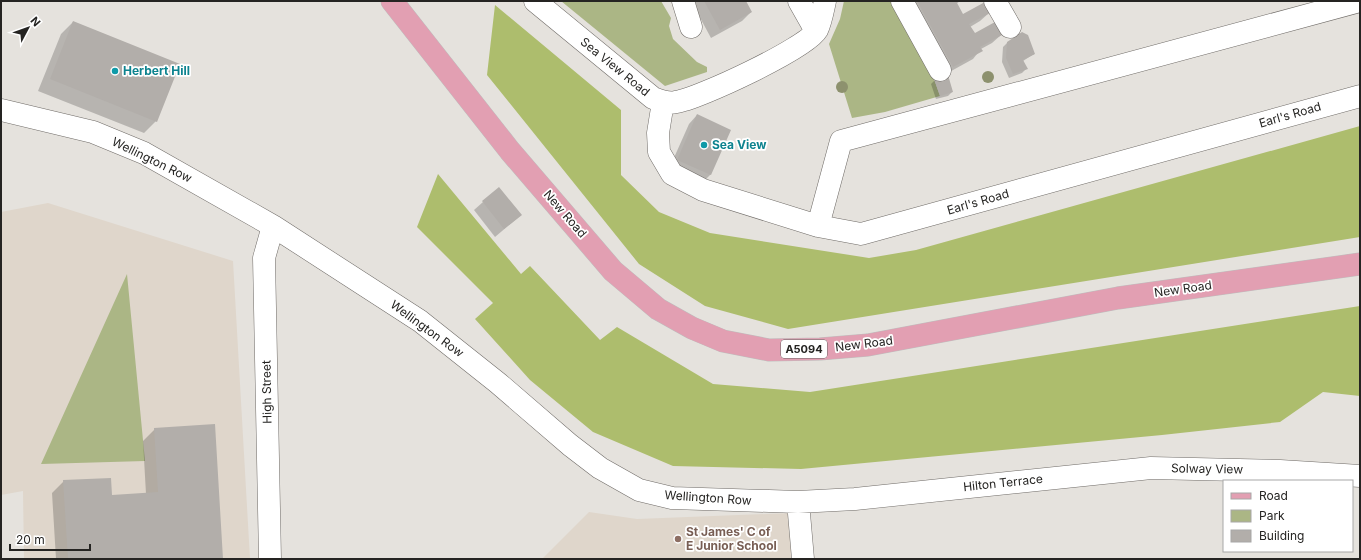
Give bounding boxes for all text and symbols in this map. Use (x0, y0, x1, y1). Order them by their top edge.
north arrow (8, 8, 48, 48)
text: N (28, 14, 44, 29)
street label: Sea View Road (578, 34, 653, 99)
place label: Herbert Hill (123, 63, 190, 78)
marker: Herbert Hill (110, 66, 120, 76)
street label: Earl's Road (1257, 99, 1323, 131)
street label: Wellington Row (110, 134, 195, 185)
place label: Sea View (712, 137, 767, 152)
marker: Sea View (699, 140, 709, 150)
street label: Earl's Road (945, 186, 1011, 218)
street label: New Road (541, 187, 590, 240)
street label: New Road (1153, 277, 1213, 300)
street label: Wellington Row (388, 297, 467, 360)
street label: New Road (834, 333, 894, 354)
road number: A5094 (781, 340, 827, 358)
street label: High Street (258, 360, 275, 424)
street label: Solway View (1171, 460, 1243, 477)
street label: Hilton Terrace (962, 471, 1044, 494)
legend (1223, 480, 1353, 552)
street label: Wellington Row (664, 487, 752, 508)
text: Road (1259, 488, 1288, 503)
text: Park (1259, 508, 1285, 523)
place label: St James' C of E Junior School (686, 524, 777, 553)
scale bar (10, 526, 90, 552)
text: Building (1259, 528, 1304, 543)
text: 20 m (16, 532, 45, 547)
marker: St James' C of E Junior School (673, 534, 683, 544)

